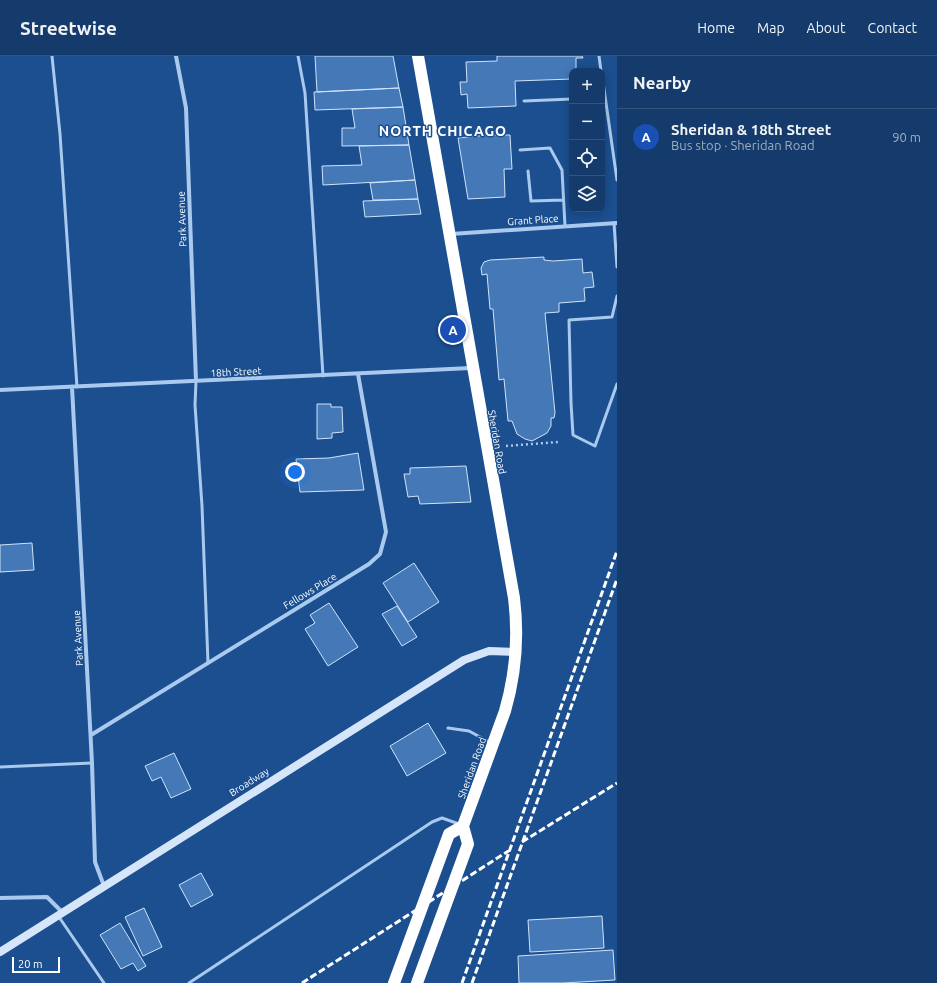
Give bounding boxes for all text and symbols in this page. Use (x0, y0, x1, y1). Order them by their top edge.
text: Streetwise (20, 17, 117, 39)
text: Home (697, 20, 735, 36)
text: Map (757, 20, 785, 36)
text: About (807, 20, 846, 36)
text: Contact (868, 20, 917, 36)
map controls (569, 68, 605, 212)
button: + (569, 68, 605, 104)
text: Nearby (633, 73, 691, 92)
button: − (569, 104, 605, 140)
text: Sheridan & 18th Street (671, 121, 831, 138)
district label: NORTH CHICAGO (379, 123, 507, 139)
text: A (641, 130, 651, 144)
text: 90 m (892, 130, 921, 144)
text: Bus stop · Sheridan Road (671, 138, 815, 152)
button: locate (569, 140, 605, 176)
button: layers (569, 176, 605, 212)
street label: Park Avenue (176, 191, 188, 247)
street label: Grant Place (507, 213, 559, 227)
pin: A (440, 315, 466, 345)
street label: 18th Street (210, 365, 262, 379)
street label: Sheridan Road (486, 409, 508, 475)
your location (285, 462, 305, 482)
street label: Fellows Place (281, 571, 339, 611)
street label: Park Avenue (71, 610, 85, 666)
street label: Sheridan Road (456, 736, 488, 800)
street label: Broadway (227, 765, 271, 799)
scale bar (12, 955, 60, 974)
text: 20 m (18, 958, 42, 970)

